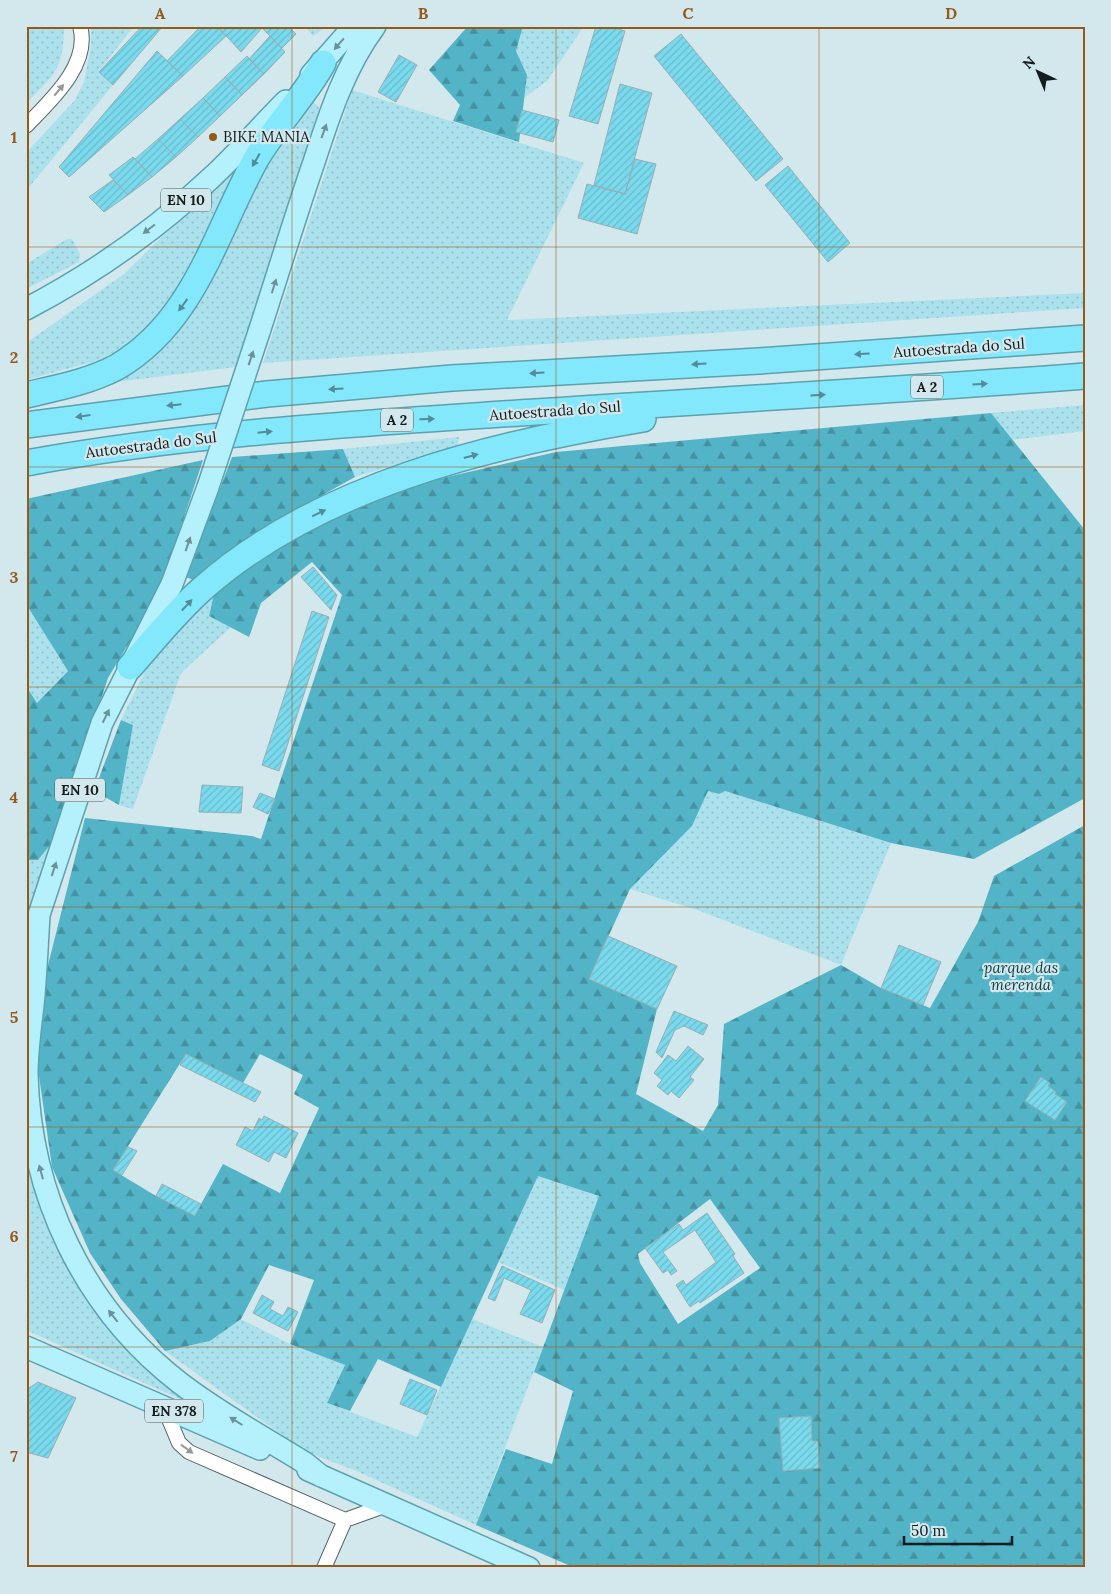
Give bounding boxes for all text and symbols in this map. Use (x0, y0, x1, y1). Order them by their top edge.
text: A (155, 3, 166, 23)
text: B (418, 3, 429, 23)
text: C (682, 3, 694, 23)
text: D (945, 3, 957, 23)
one-way arrow (333, 38, 344, 51)
north arrow (1014, 48, 1064, 98)
text: N (1019, 52, 1039, 73)
one-way arrow (53, 83, 64, 96)
one-way arrow (321, 124, 328, 139)
text: 1 (11, 127, 17, 147)
place label: BIKE MANIA (223, 127, 310, 146)
marker: BIKE MANIA (207, 131, 219, 143)
one-way arrow (252, 154, 261, 167)
road number: EN 10 (161, 188, 211, 212)
one-way arrow (142, 224, 156, 234)
one-way arrow (270, 278, 278, 293)
one-way arrow (178, 298, 188, 312)
street label: Autoestrada do Sul (892, 333, 1025, 362)
text: 2 (10, 347, 18, 367)
one-way arrow (248, 350, 255, 365)
one-way arrow (853, 351, 869, 359)
one-way arrow (691, 361, 707, 369)
one-way arrow (529, 370, 545, 378)
road number: A 2 (911, 376, 943, 398)
one-way arrow (973, 379, 989, 387)
one-way arrow (328, 385, 344, 393)
one-way arrow (811, 390, 827, 398)
street label: Autoestrada do Sul (488, 396, 621, 425)
one-way arrow (166, 401, 182, 409)
road number: A 2 (381, 408, 413, 432)
one-way arrow (75, 412, 91, 420)
one-way arrow (420, 414, 436, 422)
street label: Autoestrada do Sul (83, 427, 217, 462)
one-way arrow (258, 428, 274, 436)
one-way arrow (463, 452, 479, 460)
one-way arrow (312, 509, 326, 517)
one-way arrow (184, 536, 192, 551)
text: 3 (10, 567, 19, 587)
one-way arrow (181, 599, 192, 612)
one-way arrow (102, 708, 110, 723)
road number: EN 10 (55, 778, 105, 802)
text: 4 (10, 787, 19, 807)
one-way arrow (51, 862, 58, 877)
park label: parque das merenda (984, 958, 1058, 994)
text: 5 (10, 1007, 19, 1027)
one-way arrow (37, 1164, 45, 1180)
text: 6 (9, 1226, 19, 1246)
one-way arrow (108, 1309, 118, 1323)
road number: EN 378 (145, 1400, 203, 1422)
one-way arrow (229, 1416, 242, 1426)
one-way arrow (180, 1444, 194, 1454)
text: 7 (10, 1446, 18, 1466)
scale bar (904, 1514, 1011, 1546)
text: 50 m (911, 1521, 946, 1540)

